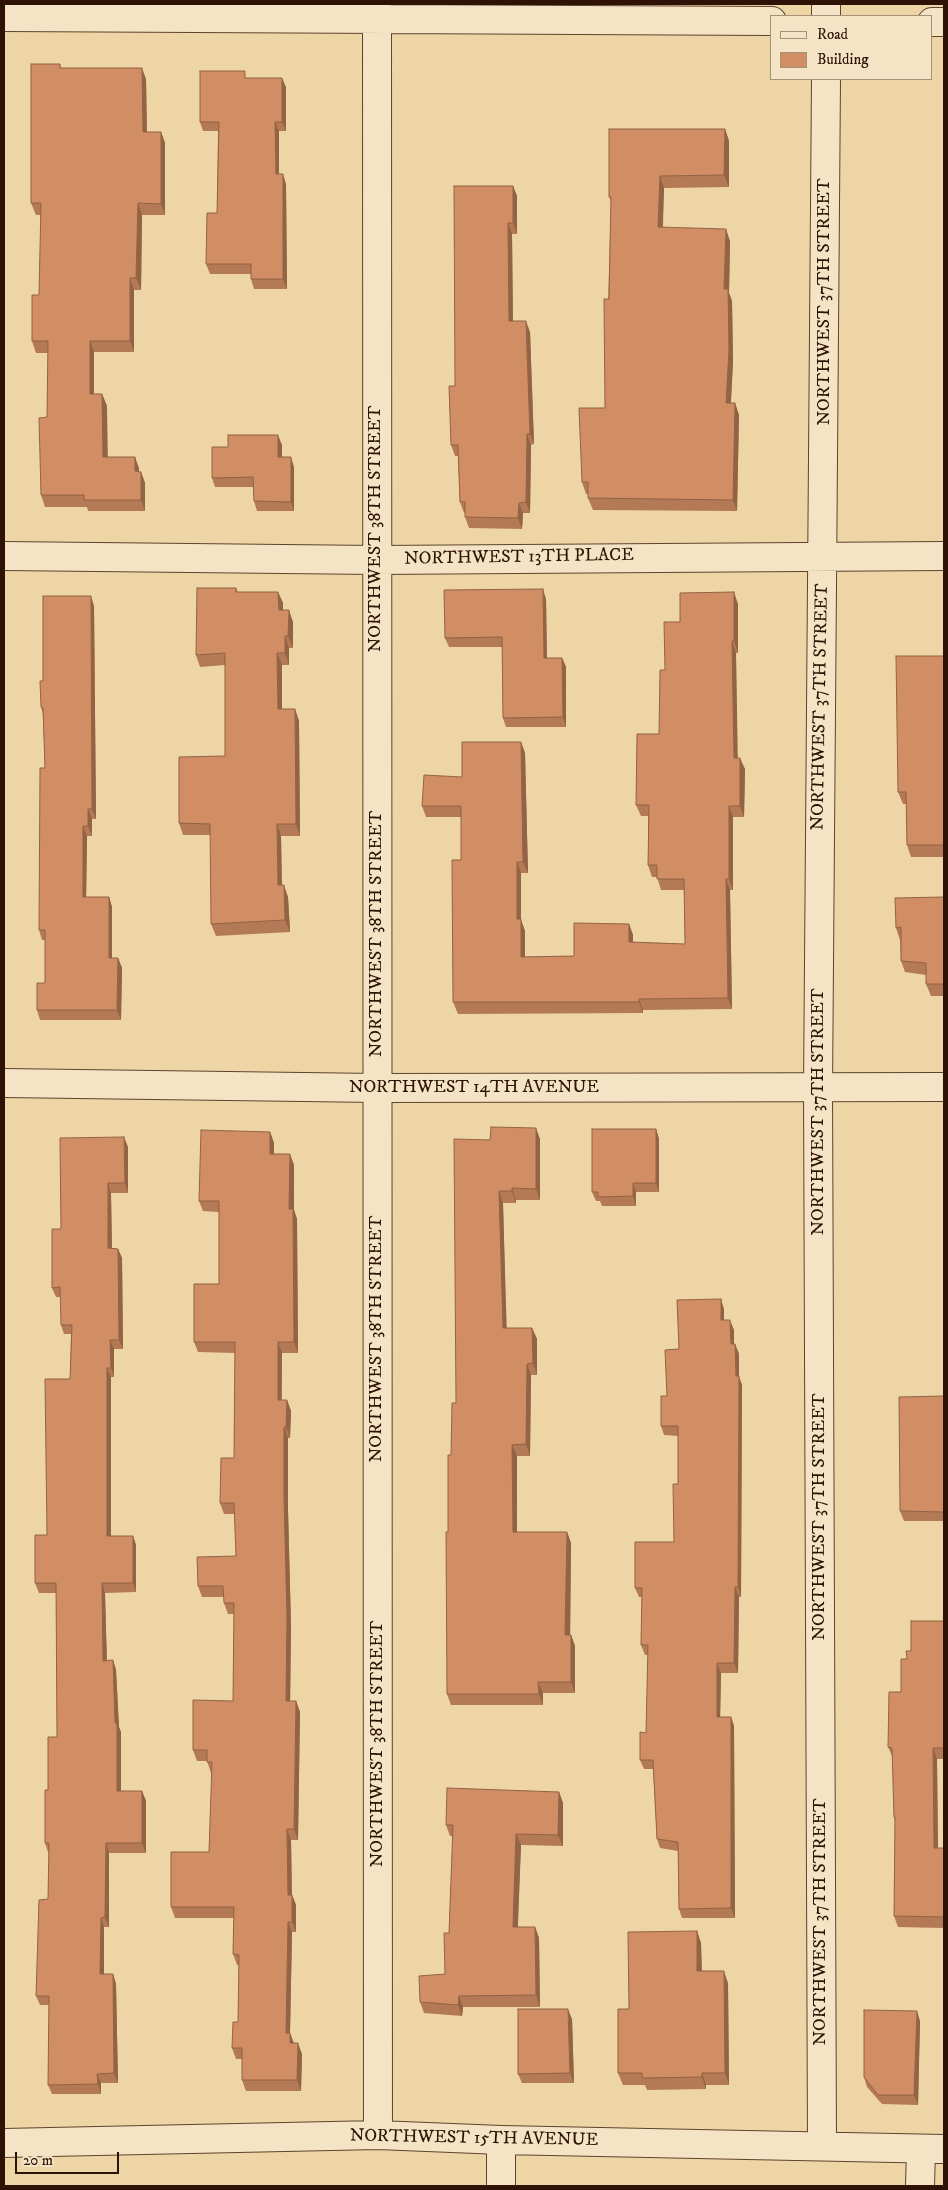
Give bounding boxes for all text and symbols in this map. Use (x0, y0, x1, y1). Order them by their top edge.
legend (770, 15, 933, 80)
text: Road (817, 25, 848, 44)
text: Building (817, 50, 869, 69)
street label: NORTHWEST 37TH STREET (814, 178, 836, 426)
street label: NORTHWEST 38TH STREET (365, 406, 387, 652)
street label: NORTHWEST 13TH PLACE (404, 545, 634, 571)
street label: NORTHWEST 37TH STREET (808, 583, 834, 831)
street label: NORTHWEST 38TH STREET (366, 811, 388, 1057)
street label: NORTHWEST 37TH STREET (808, 988, 830, 1236)
street label: NORTHWEST 14TH AVENUE (349, 1077, 599, 1099)
street label: NORTHWEST 38TH STREET (366, 1216, 388, 1462)
street label: NORTHWEST 37TH STREET (809, 1393, 831, 1641)
street label: NORTHWEST 38TH STREET (367, 1621, 389, 1867)
street label: NORTHWEST 37TH STREET (810, 1798, 832, 2046)
street label: NORTHWEST 15TH AVENUE (350, 2126, 598, 2152)
scale bar (18, 2142, 121, 2174)
text: 20 m (23, 2151, 53, 2170)

